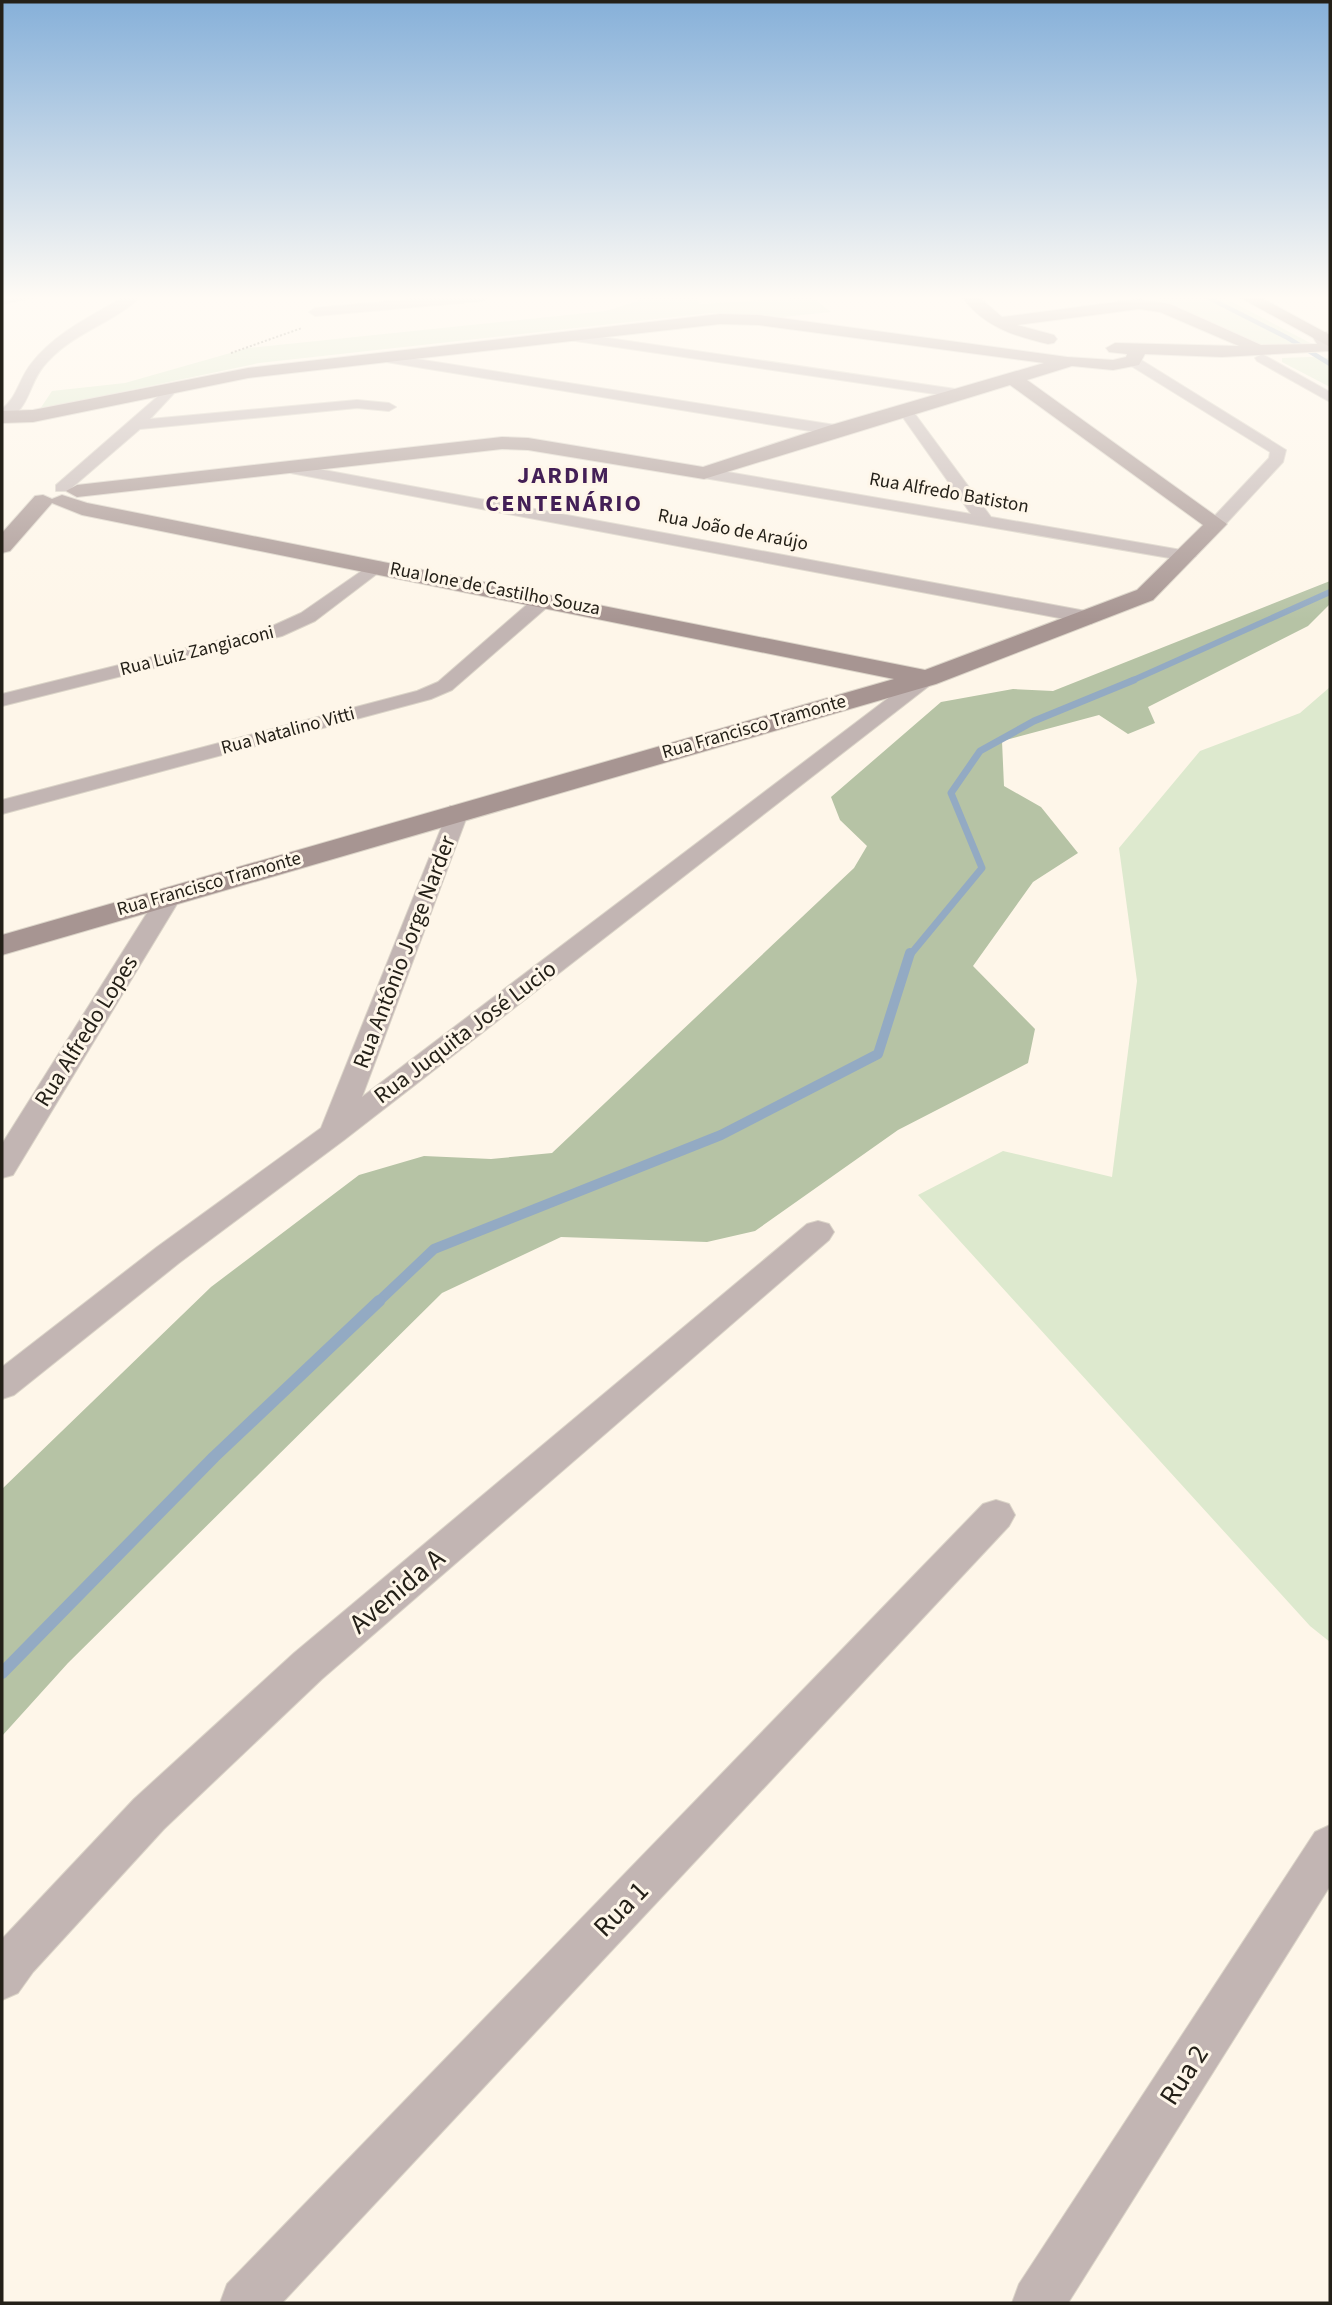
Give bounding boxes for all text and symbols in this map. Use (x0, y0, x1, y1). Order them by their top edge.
district label: JARDIM CENTENÁRIO (485, 458, 643, 521)
street label: Rua Alfredo Batiston (867, 466, 1031, 520)
street label: Rua João de Araújo (656, 502, 810, 558)
street label: Rua Ione de Castilho Souza (388, 555, 602, 623)
street label: Rua Luiz Zangiaconi (117, 619, 277, 683)
street label: Rua Francisco Tramonte (659, 688, 849, 766)
street label: Rua Natalino Vitti (218, 700, 358, 762)
street label: Rua Antônio Jorge Narder (344, 830, 464, 1073)
street label: Rua Francisco Tramonte (114, 845, 304, 923)
street label: Rua Alfredo Lopes (26, 949, 146, 1113)
street label: Rua Juquita José Lucio (367, 952, 563, 1112)
street label: Avenida A (340, 1538, 454, 1643)
street label: Rua 1 (584, 1872, 658, 1946)
street label: Rua 2 (1150, 2037, 1218, 2113)

